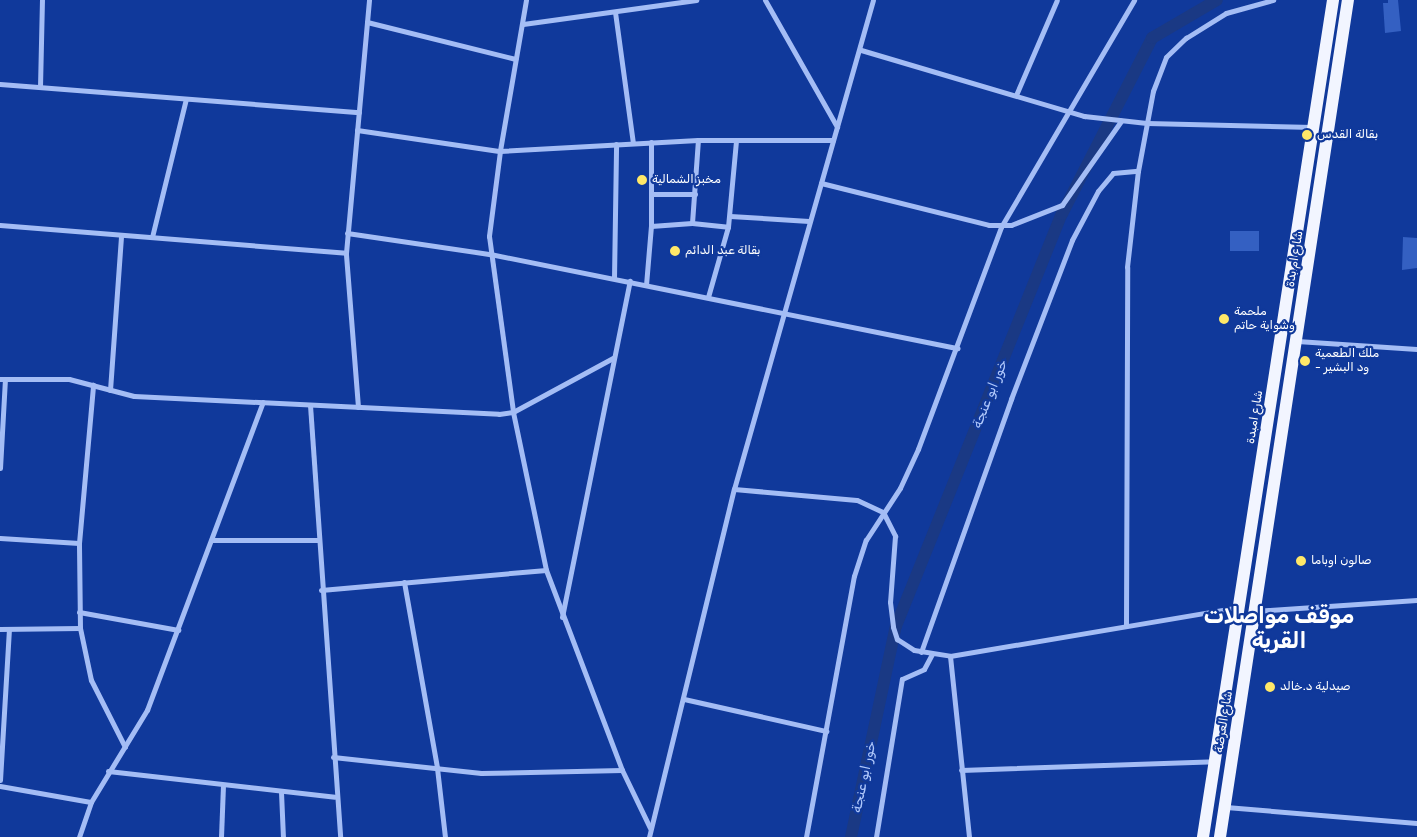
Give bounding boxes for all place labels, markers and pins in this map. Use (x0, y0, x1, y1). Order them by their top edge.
place label: بقالة القدس (1317, 128, 1378, 142)
marker: بقالة القدس (1301, 129, 1313, 141)
place label: مخبز الشمالية (652, 173, 721, 187)
marker: مخبز الشمالية (636, 174, 648, 186)
place label: بقالة عبد الدائم (685, 244, 761, 258)
marker: بقالة عبد الدائم (669, 245, 681, 257)
place label: ملحمة وشواية حاتم (1234, 305, 1295, 333)
marker: ملحمة وشواية حاتم (1218, 313, 1230, 325)
place label: ملك الطعمية - ود البشير (1315, 347, 1379, 375)
marker: ملك الطعمية - ود البشير (1299, 355, 1311, 367)
place label: صالون اوباما (1311, 554, 1372, 568)
marker: صالون اوباما (1295, 555, 1307, 567)
place label: صيدلية د.خالد (1280, 680, 1350, 694)
marker: صيدلية د.خالد (1264, 681, 1276, 693)

